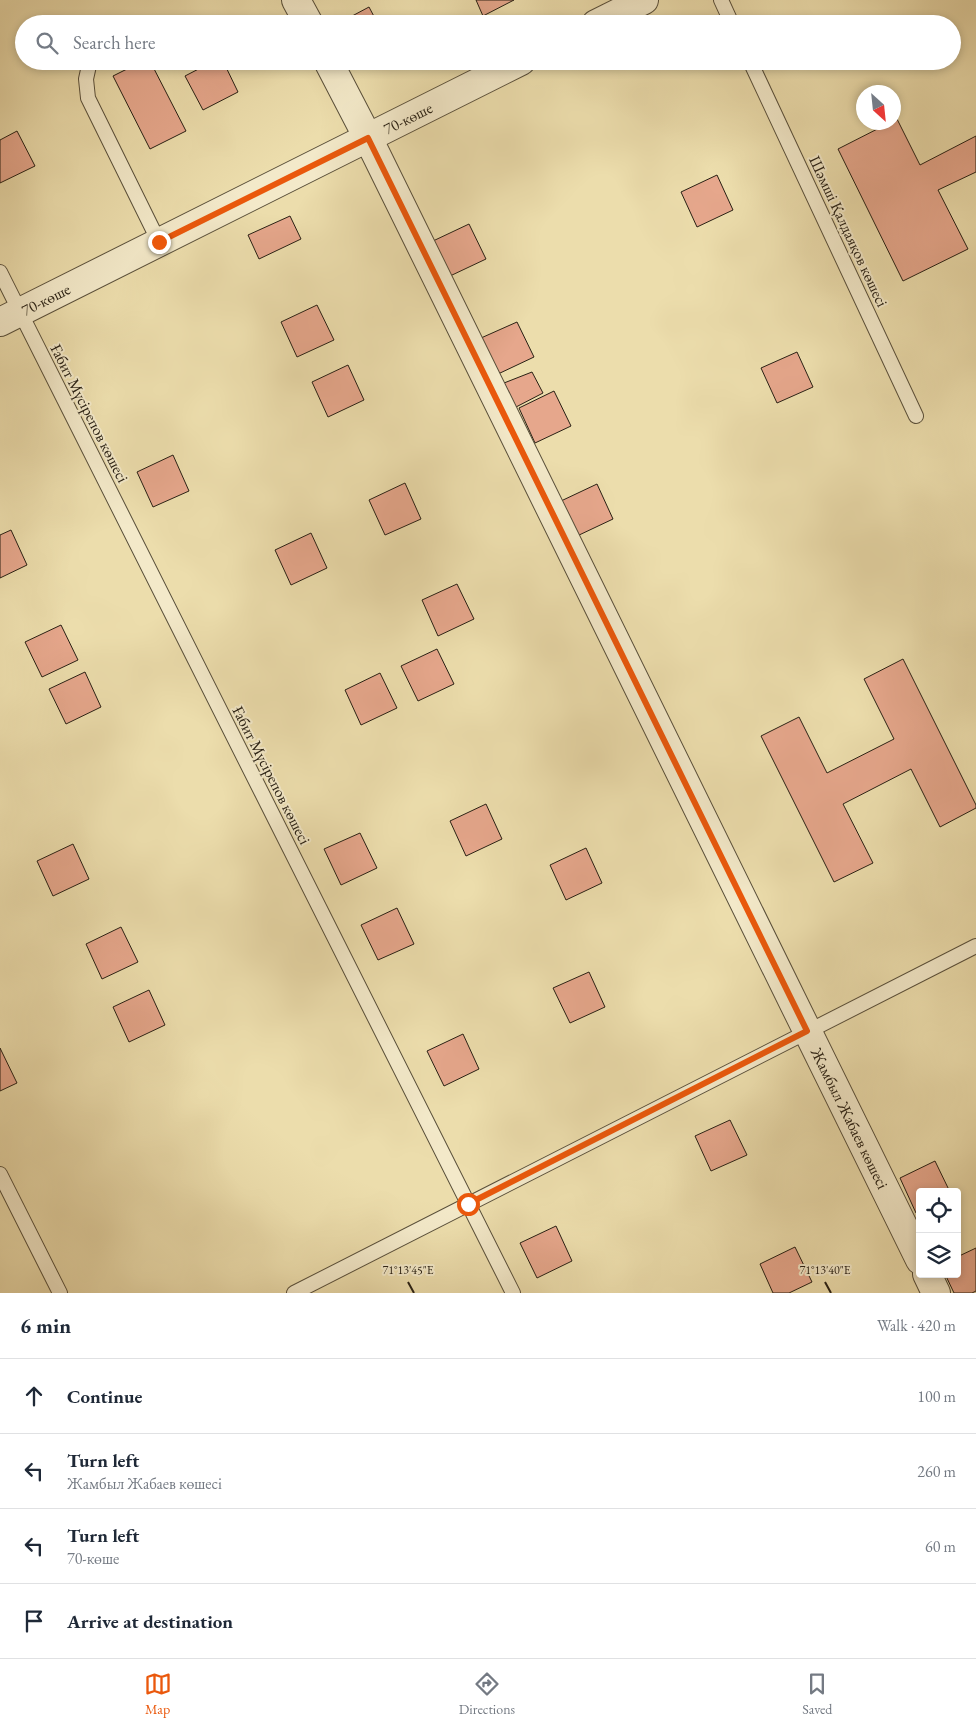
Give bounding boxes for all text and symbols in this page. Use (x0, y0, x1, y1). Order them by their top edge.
search box (15, 15, 961, 70)
icon: search (33, 29, 61, 57)
text: Search here (73, 30, 155, 55)
north arrow (856, 85, 901, 130)
street label: 70-көше (380, 97, 436, 139)
street label: Шәмші Қалдаяқов көшесі (804, 152, 893, 310)
route end (148, 231, 171, 254)
street label: 70-көше (18, 278, 74, 321)
street label: Ғабит Мүсірепов көшесі (46, 340, 134, 486)
street label: Ғабит Мүсірепов көшесі (228, 702, 316, 848)
street label: Жамбыл Жабаев көшесі (806, 1043, 893, 1193)
map controls (916, 1188, 961, 1278)
button: locate (916, 1188, 961, 1233)
route start (457, 1193, 480, 1216)
button: layers (916, 1233, 961, 1278)
text: 71°13'45"E (382, 1262, 434, 1278)
text: 71°13'40"E (799, 1262, 851, 1278)
text: 6 min (20, 1312, 71, 1339)
text: Walk · 420 m (877, 1315, 956, 1336)
icon: ahead (20, 1382, 48, 1410)
text: Continue (67, 1384, 142, 1409)
text: 100 m (917, 1386, 956, 1407)
text: Turn left (67, 1448, 139, 1473)
icon: left (20, 1457, 48, 1485)
text: 260 m (917, 1461, 956, 1482)
text: Жамбыл Жабаев көшесі (67, 1473, 222, 1494)
text: Turn left (67, 1523, 139, 1548)
icon: left (20, 1532, 48, 1560)
text: 60 m (925, 1536, 956, 1557)
text: 70-көше (67, 1548, 119, 1569)
icon: arrive (20, 1607, 48, 1635)
text: Arrive at destination (67, 1609, 233, 1634)
tab: Map (144, 1670, 172, 1718)
tab: Directions (459, 1670, 515, 1718)
tab: Saved (802, 1670, 832, 1718)

